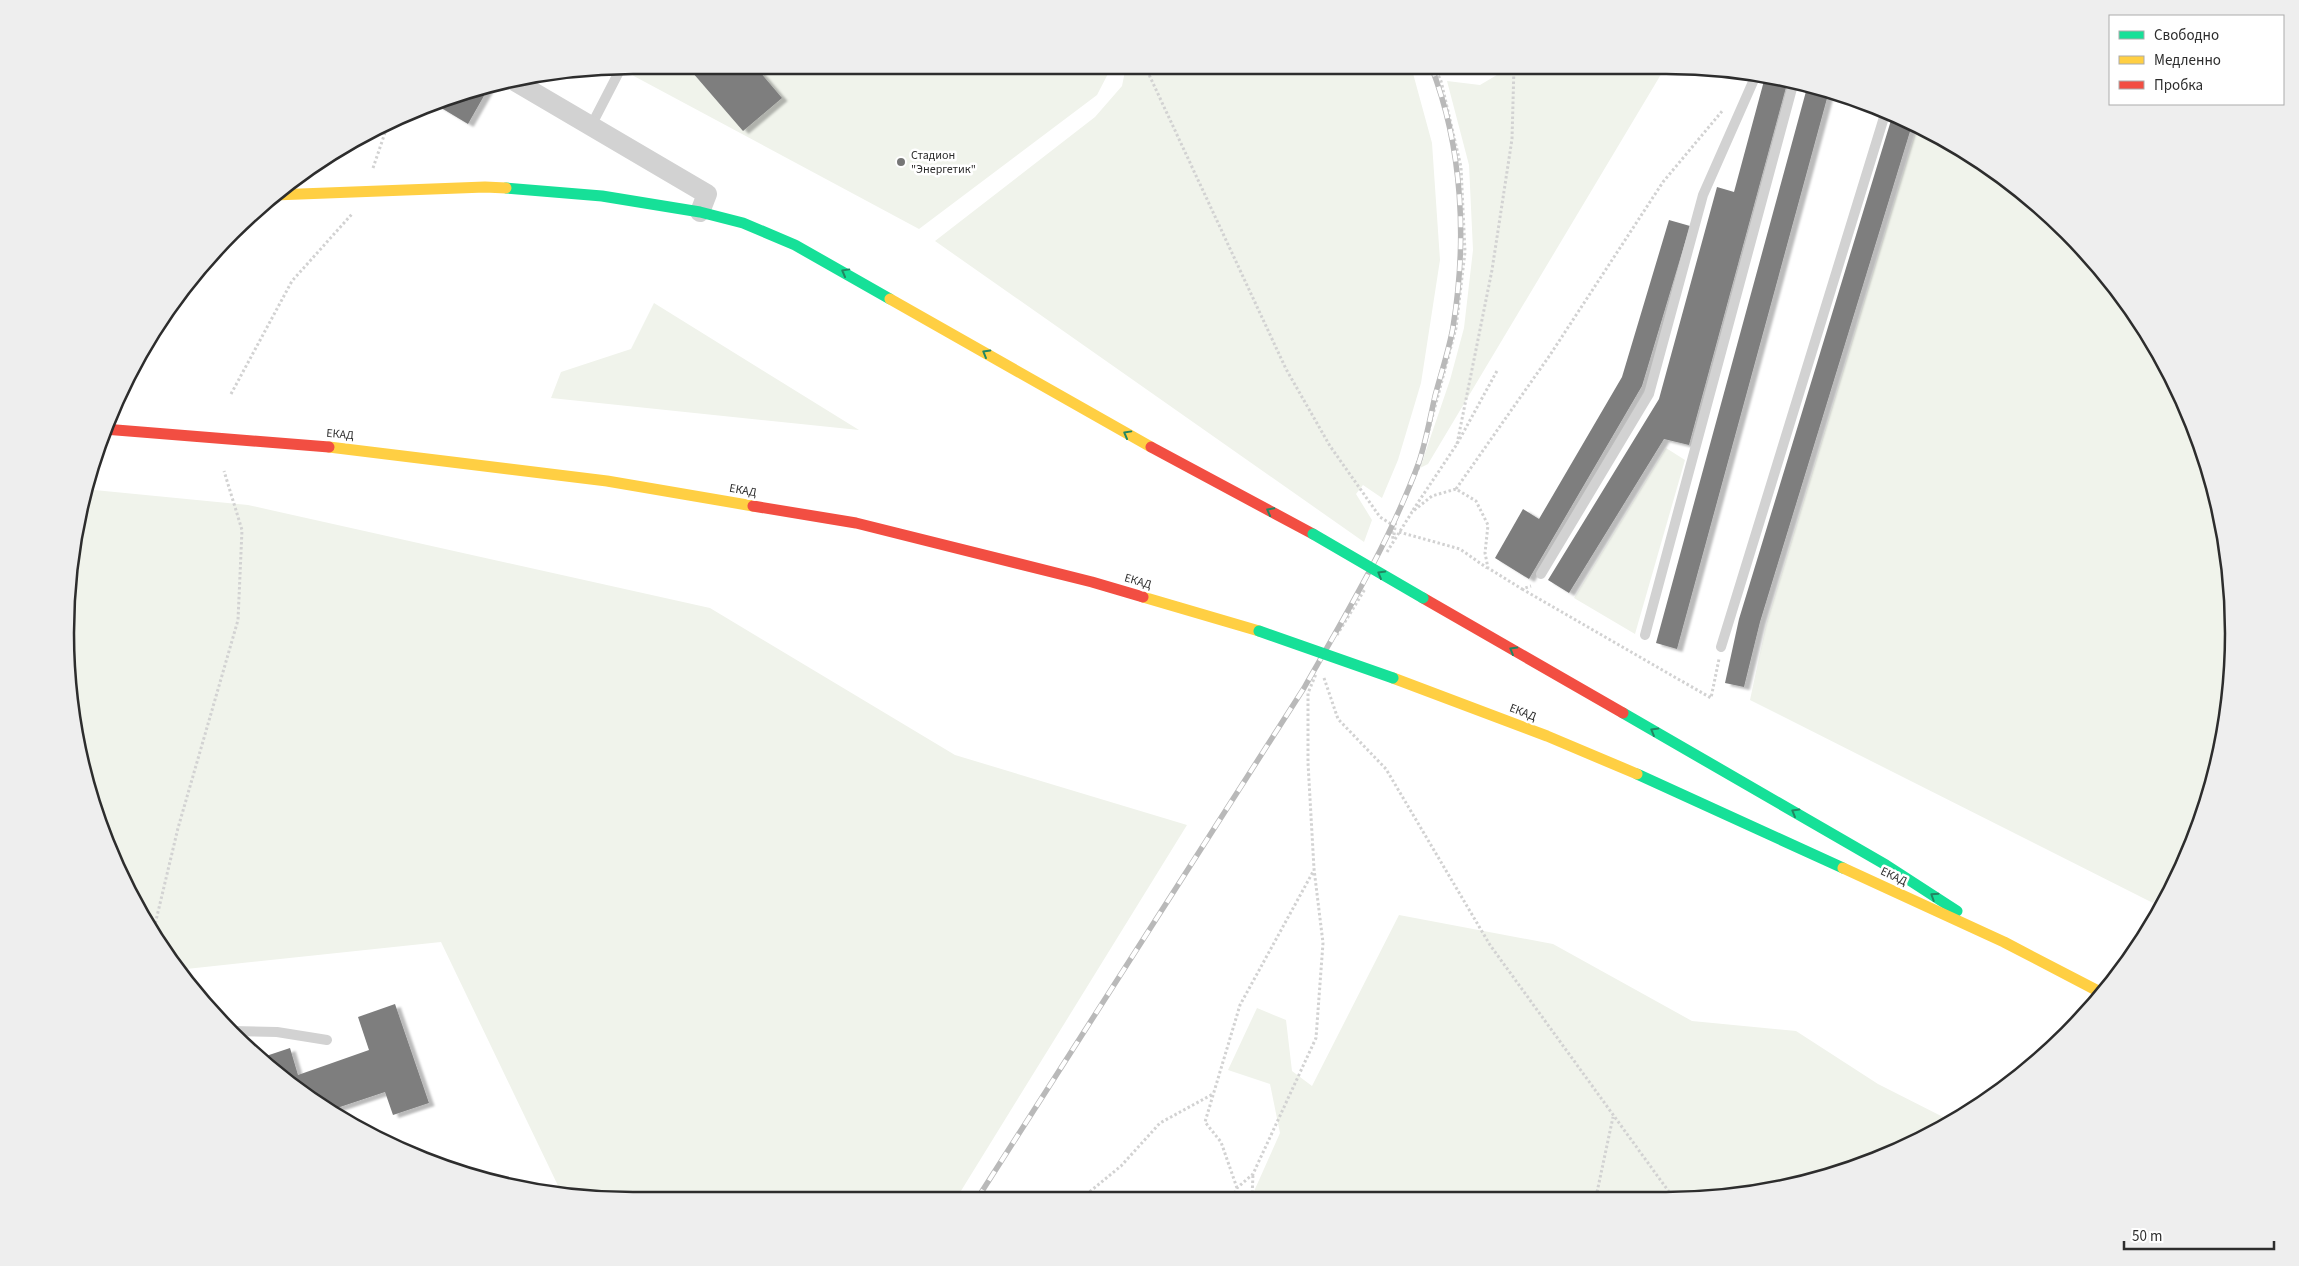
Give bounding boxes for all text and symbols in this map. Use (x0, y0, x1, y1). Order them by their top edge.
legend (2109, 15, 2284, 105)
text: Свободно (2154, 25, 2219, 46)
text: Медленно (2154, 50, 2221, 71)
text: Пробка (2154, 75, 2203, 96)
place label: Стадион "Энергетик" (911, 147, 976, 178)
marker: Стадион "Энергетик" (895, 156, 907, 168)
one-way arrow (841, 268, 850, 278)
one-way arrow (982, 349, 991, 359)
street label: ЕКАД (325, 425, 355, 444)
one-way arrow (1123, 430, 1132, 440)
street label: ЕКАД (728, 480, 758, 501)
one-way arrow (1266, 507, 1275, 517)
street label: ЕКАД (1122, 570, 1154, 594)
one-way arrow (1377, 570, 1386, 580)
one-way arrow (1510, 646, 1519, 656)
street label: ЕКАД (1507, 700, 1539, 725)
one-way arrow (1650, 728, 1659, 738)
one-way arrow (1791, 809, 1800, 819)
street label: ЕКАД (1878, 863, 1910, 890)
one-way arrow (1930, 893, 1940, 902)
scale bar (2124, 1218, 2274, 1250)
text: 50 m (2132, 1226, 2162, 1247)

